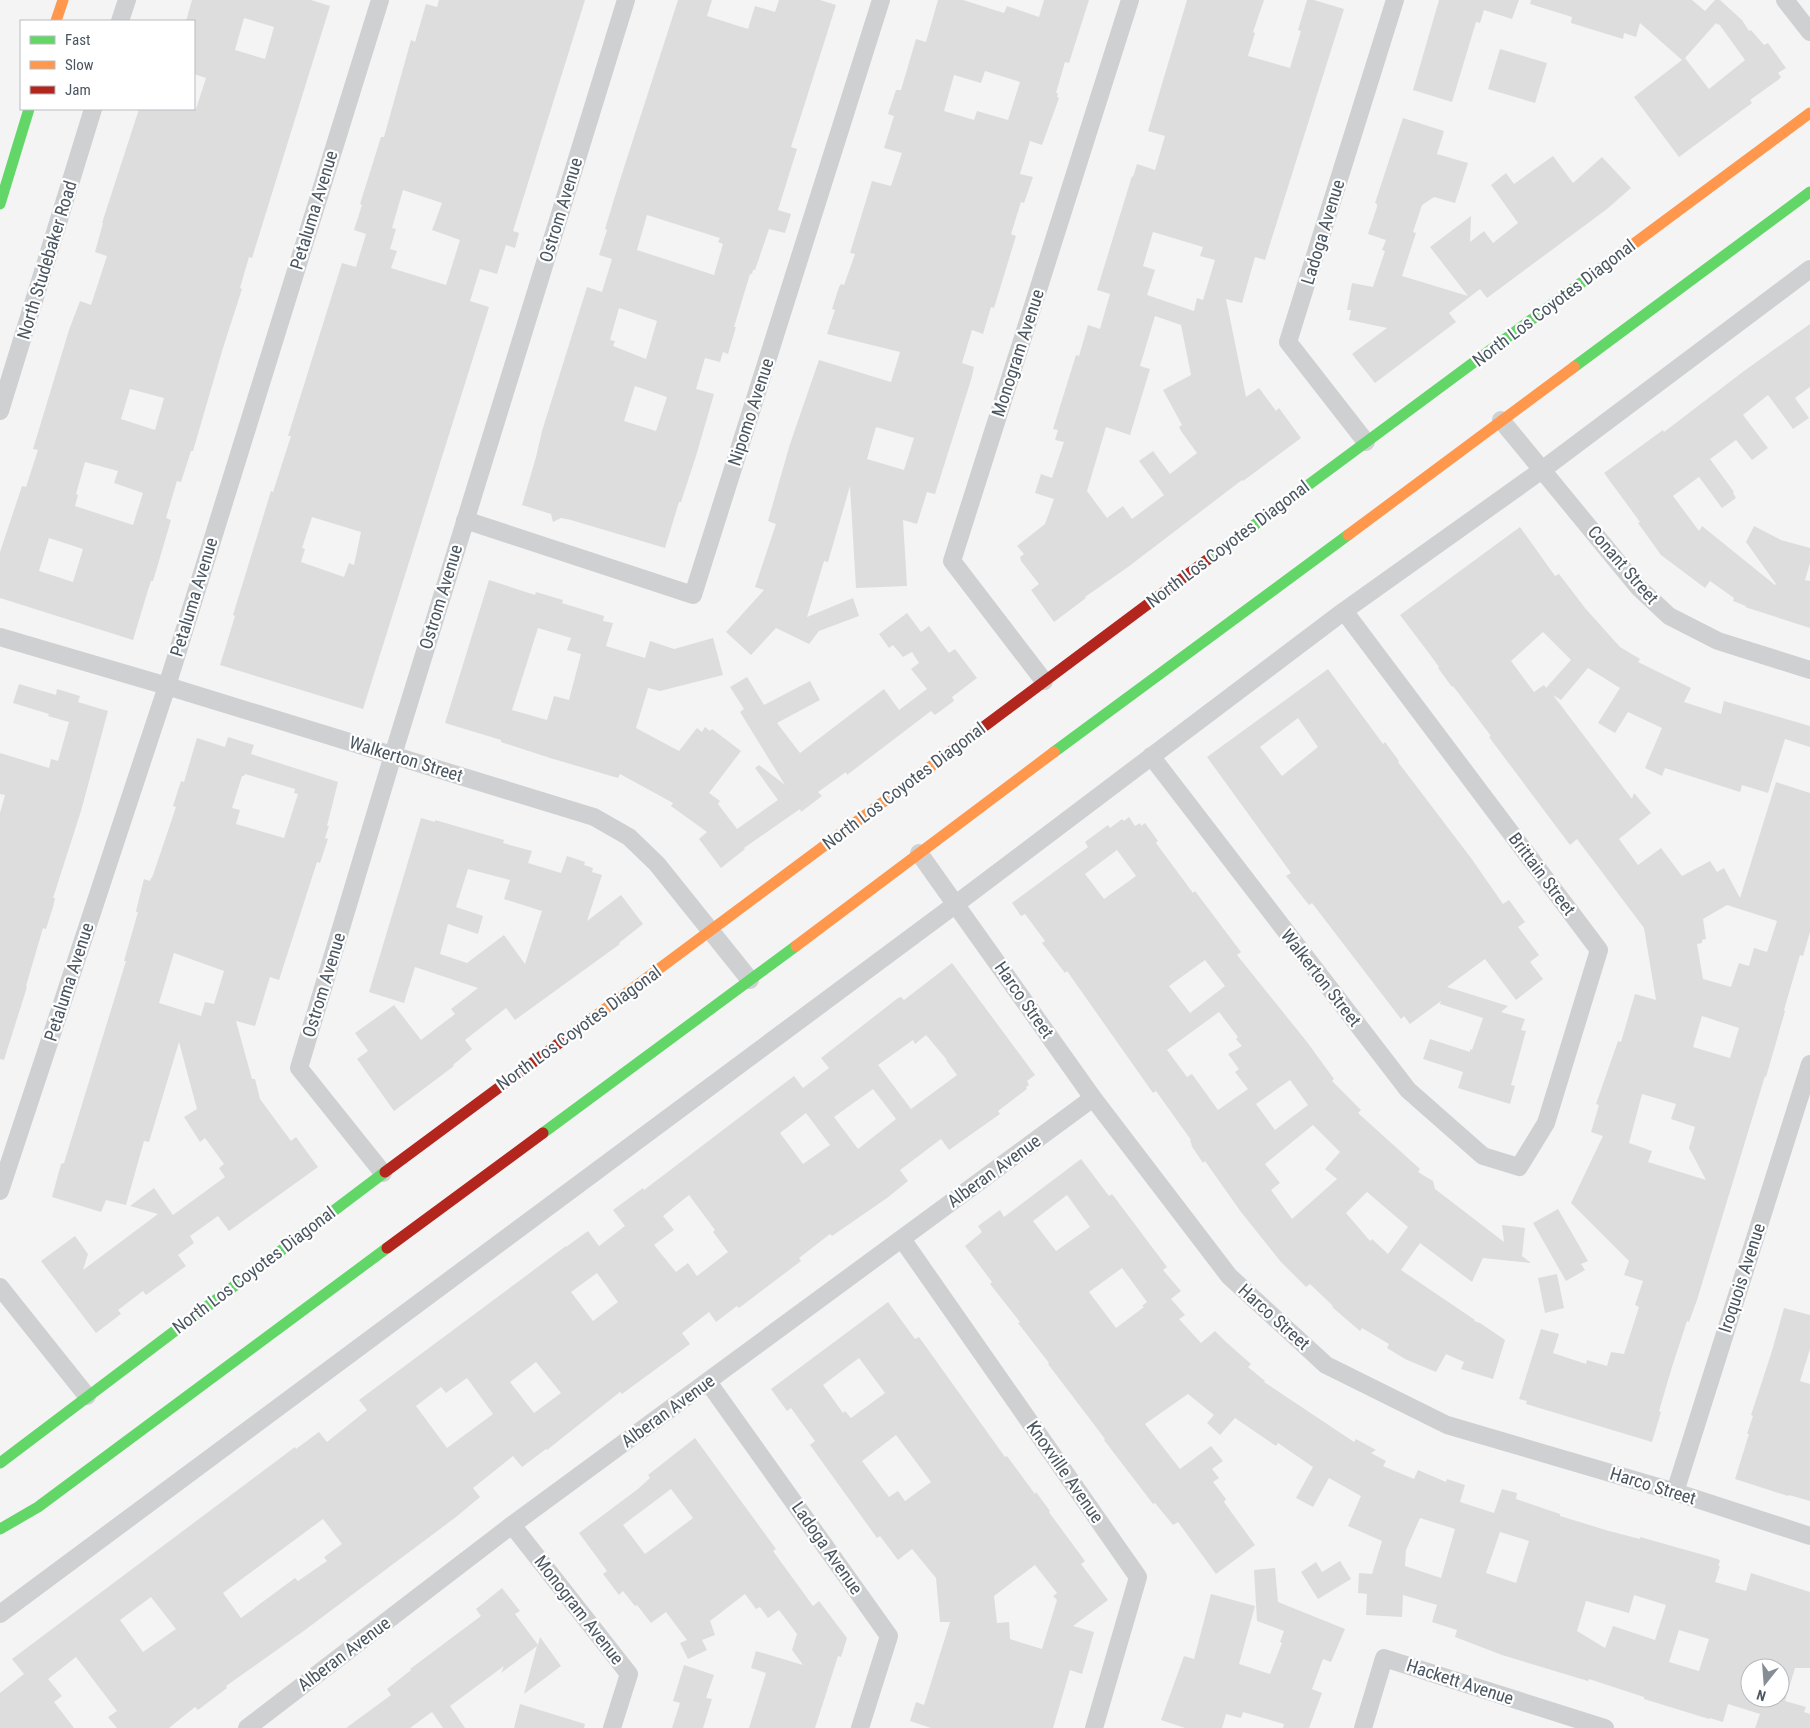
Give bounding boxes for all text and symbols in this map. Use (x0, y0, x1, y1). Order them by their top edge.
legend (20, 20, 195, 110)
text: Fast (65, 31, 90, 49)
text: Slow (65, 56, 94, 74)
text: Jam (65, 81, 91, 99)
street label: Petaluma Avenue (285, 148, 342, 272)
street label: Ostrom Avenue (535, 155, 586, 265)
street label: Ladoga Avenue (1297, 177, 1348, 287)
street label: North Studebaker Road (12, 178, 81, 342)
street label: North Los Coyotes Diagonal (1468, 235, 1639, 371)
street label: Monogram Avenue (987, 287, 1048, 419)
street label: Nipomo Avenue (723, 355, 778, 468)
street label: North Los Coyotes Diagonal (1142, 476, 1313, 612)
street label: Conant Street (1584, 521, 1663, 608)
street label: Petaluma Avenue (165, 535, 222, 659)
street label: Ostrom Avenue (415, 542, 466, 652)
street label: North Los Coyotes Diagonal (818, 718, 989, 854)
street label: Walkerton Street (347, 731, 465, 786)
street label: Brittain Street (1505, 828, 1580, 919)
street label: Petaluma Avenue (40, 920, 98, 1044)
street label: Walkerton Street (1277, 925, 1366, 1031)
street label: Ostrom Avenue (298, 930, 349, 1040)
street label: Harco Street (990, 957, 1058, 1042)
street label: North Los Coyotes Diagonal (492, 961, 665, 1094)
street label: Alberan Avenue (943, 1130, 1044, 1211)
street label: North Los Coyotes Diagonal (168, 1202, 339, 1338)
street label: Iroquois Avenue (1714, 1220, 1769, 1335)
street label: Harco Street (1234, 1279, 1314, 1354)
street label: Alberan Avenue (617, 1370, 718, 1451)
street label: Knoxville Avenue (1023, 1417, 1108, 1527)
street label: Harco Street (1608, 1463, 1699, 1509)
street label: Ladoga Avenue (788, 1497, 867, 1598)
street label: Monogram Avenue (530, 1551, 628, 1668)
street label: Alberan Avenue (293, 1612, 394, 1695)
street label: Hackett Avenue (1404, 1654, 1516, 1709)
north arrow (1740, 1658, 1790, 1708)
text: N (1755, 1687, 1768, 1704)

